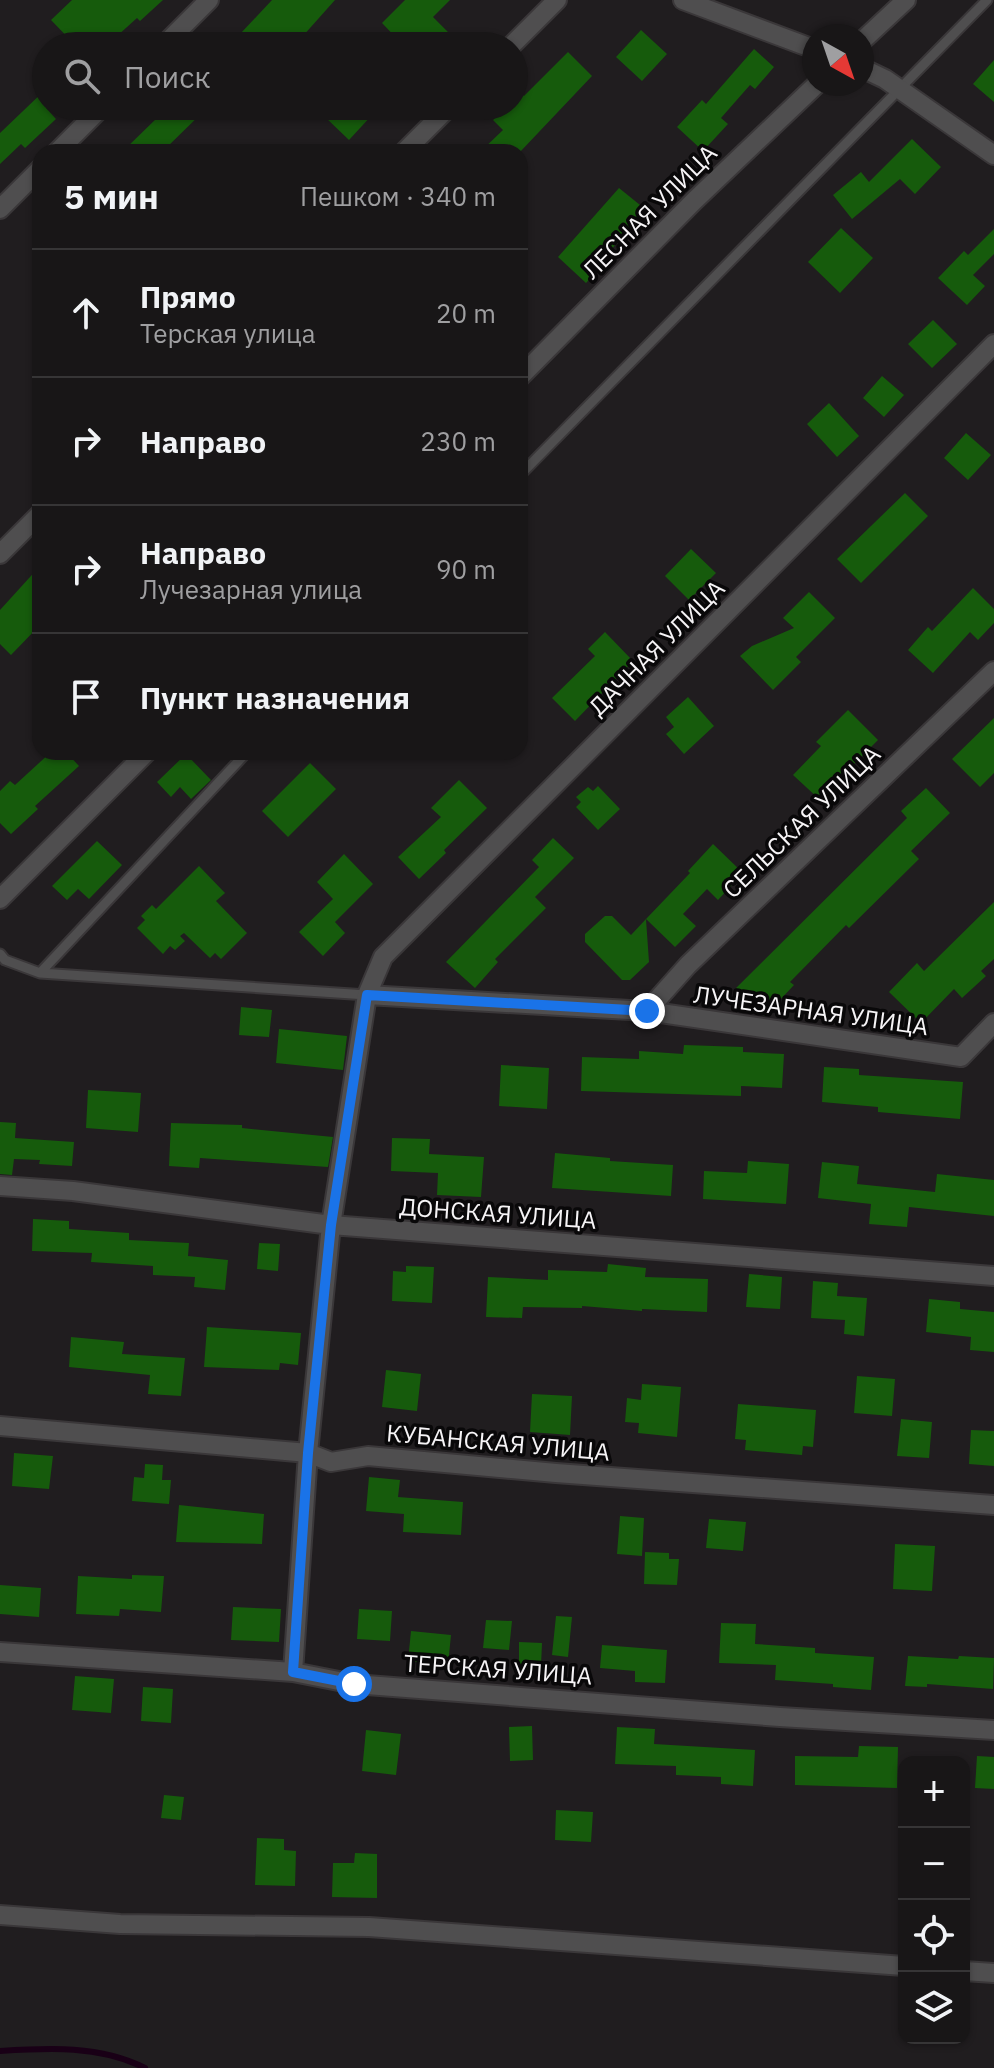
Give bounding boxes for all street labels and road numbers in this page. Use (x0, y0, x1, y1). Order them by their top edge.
street label: ЛЕСНАЯ УЛИЦА (575, 137, 724, 286)
street label: ДАЧНАЯ УЛИЦА (581, 572, 731, 722)
street label: СЕЛЬСКАЯ УЛИЦА (716, 738, 887, 905)
street label: ЛУЧЕЗАРНАЯ УЛИЦА (692, 978, 930, 1042)
street label: ДОНСКАЯ УЛИЦА (398, 1190, 598, 1236)
street label: КУБАНСКАЯ УЛИЦА (385, 1416, 611, 1468)
street label: ТЕРСКАЯ УЛИЦА (403, 1646, 593, 1692)

